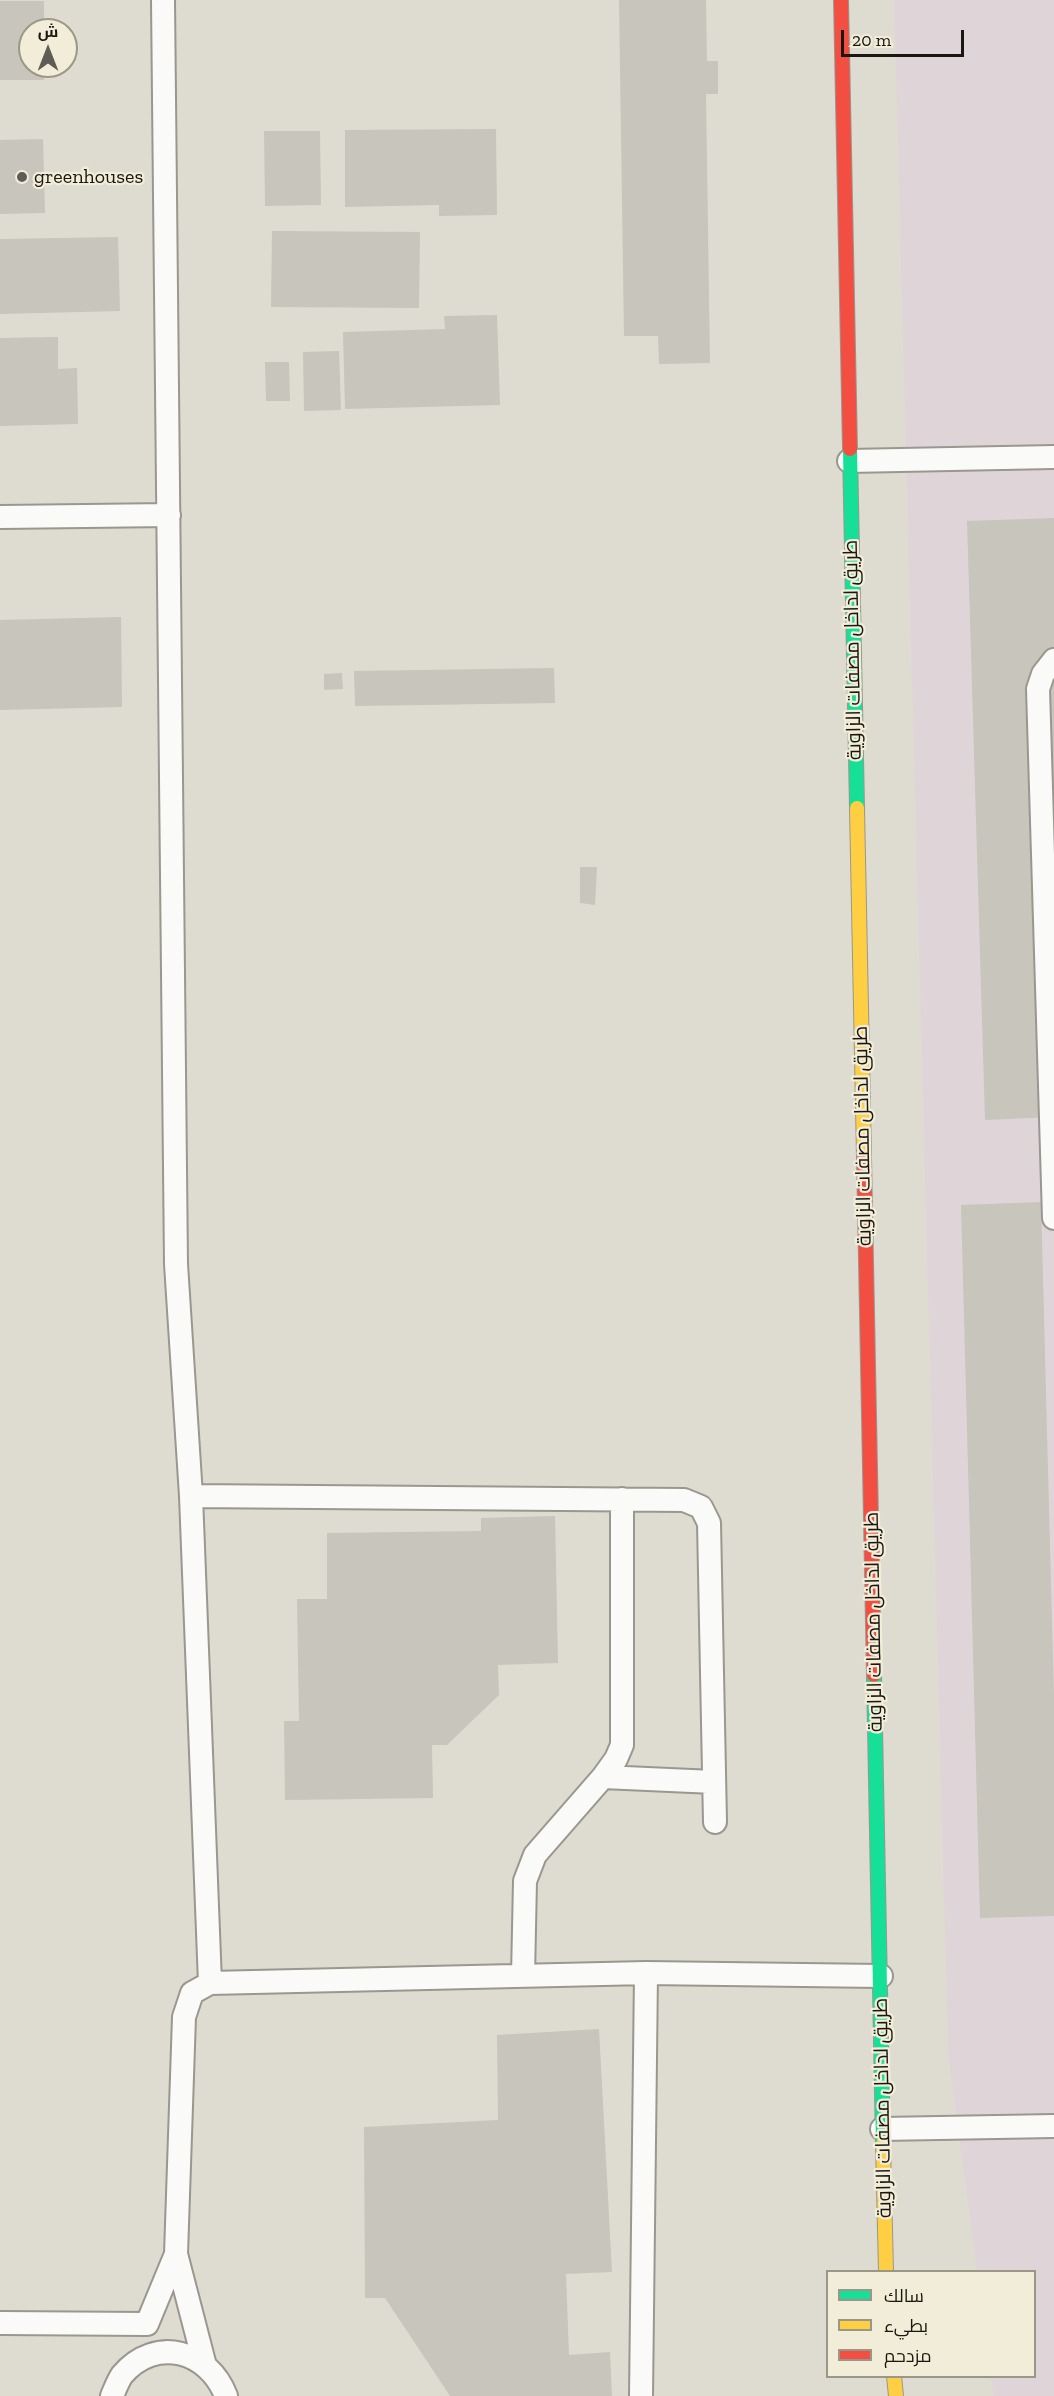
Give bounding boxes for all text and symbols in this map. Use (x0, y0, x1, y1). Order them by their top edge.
north arrow (18, 18, 78, 78)
scale bar (844, 18, 967, 56)
text: ش (38, 22, 58, 41)
text: 20 m (852, 29, 891, 51)
place label: greenhouses (34, 165, 143, 189)
marker: greenhouses (15, 170, 29, 184)
street label: طريق لداخل مصفات الزاوية (839, 540, 867, 760)
street label: طريق لداخل مصفات الزاوية (849, 1026, 877, 1246)
street label: طريق لداخل مصفات الزاوية (860, 1512, 888, 1732)
street label: طريق لداخل مصفات الزاوية (869, 1998, 897, 2218)
legend (826, 2270, 1036, 2378)
text: سالك (884, 2285, 924, 2307)
text: بطيء (884, 2315, 928, 2337)
text: مزدحم (884, 2345, 932, 2367)

